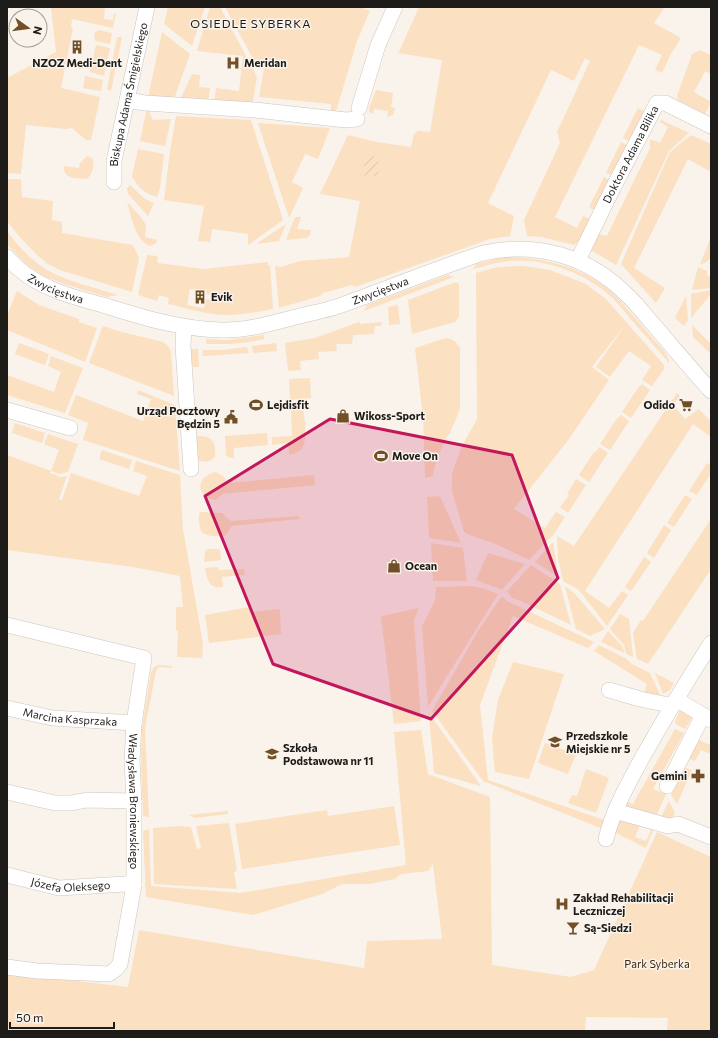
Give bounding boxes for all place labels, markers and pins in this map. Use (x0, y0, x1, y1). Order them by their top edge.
building icon: NZOZ Medi-Dent (69, 39, 85, 55)
hospital icon: Meridan (225, 55, 241, 71)
place label: NZOZ Medi-Dent (32, 56, 122, 69)
place label: Meridan (244, 56, 287, 69)
building icon: Evik (192, 289, 208, 305)
place label: Evik (211, 290, 233, 303)
sports icon: Lejdisfit (248, 397, 264, 413)
supermarket icon: Odido (678, 397, 694, 413)
place label: Lejdisfit (267, 398, 309, 411)
place label: Odido (644, 398, 675, 411)
place label: Urząd Pocztowy Będzin 5 (137, 404, 220, 430)
shop icon: Wikoss-Sport (335, 408, 351, 424)
public building icon: Urząd Pocztowy Będzin 5 (223, 409, 239, 425)
place label: Wikoss-Sport (354, 409, 425, 422)
sports icon: Move On (373, 448, 389, 464)
place label: Move On (392, 449, 438, 462)
shop icon: Ocean (386, 558, 402, 574)
place label: Ocean (405, 559, 437, 572)
place label: Przedszkole Miejskie nr 5 (566, 729, 630, 755)
school or university icon: Przedszkole Miejskie nr 5 (547, 734, 563, 750)
place label: Szkoła Podstawowa nr 11 (283, 741, 373, 767)
school or university icon: Szkoła Podstawowa nr 11 (264, 746, 280, 762)
pharmacy icon: Gemini (690, 768, 706, 784)
place label: Gemini (651, 769, 687, 782)
place label: Zakład Rehabilitacji Leczniczej (573, 891, 674, 917)
hospital icon: Zakład Rehabilitacji Leczniczej (554, 896, 570, 912)
bar icon: Są-Siedzi (565, 920, 581, 936)
place label: Są-Siedzi (584, 921, 632, 934)

